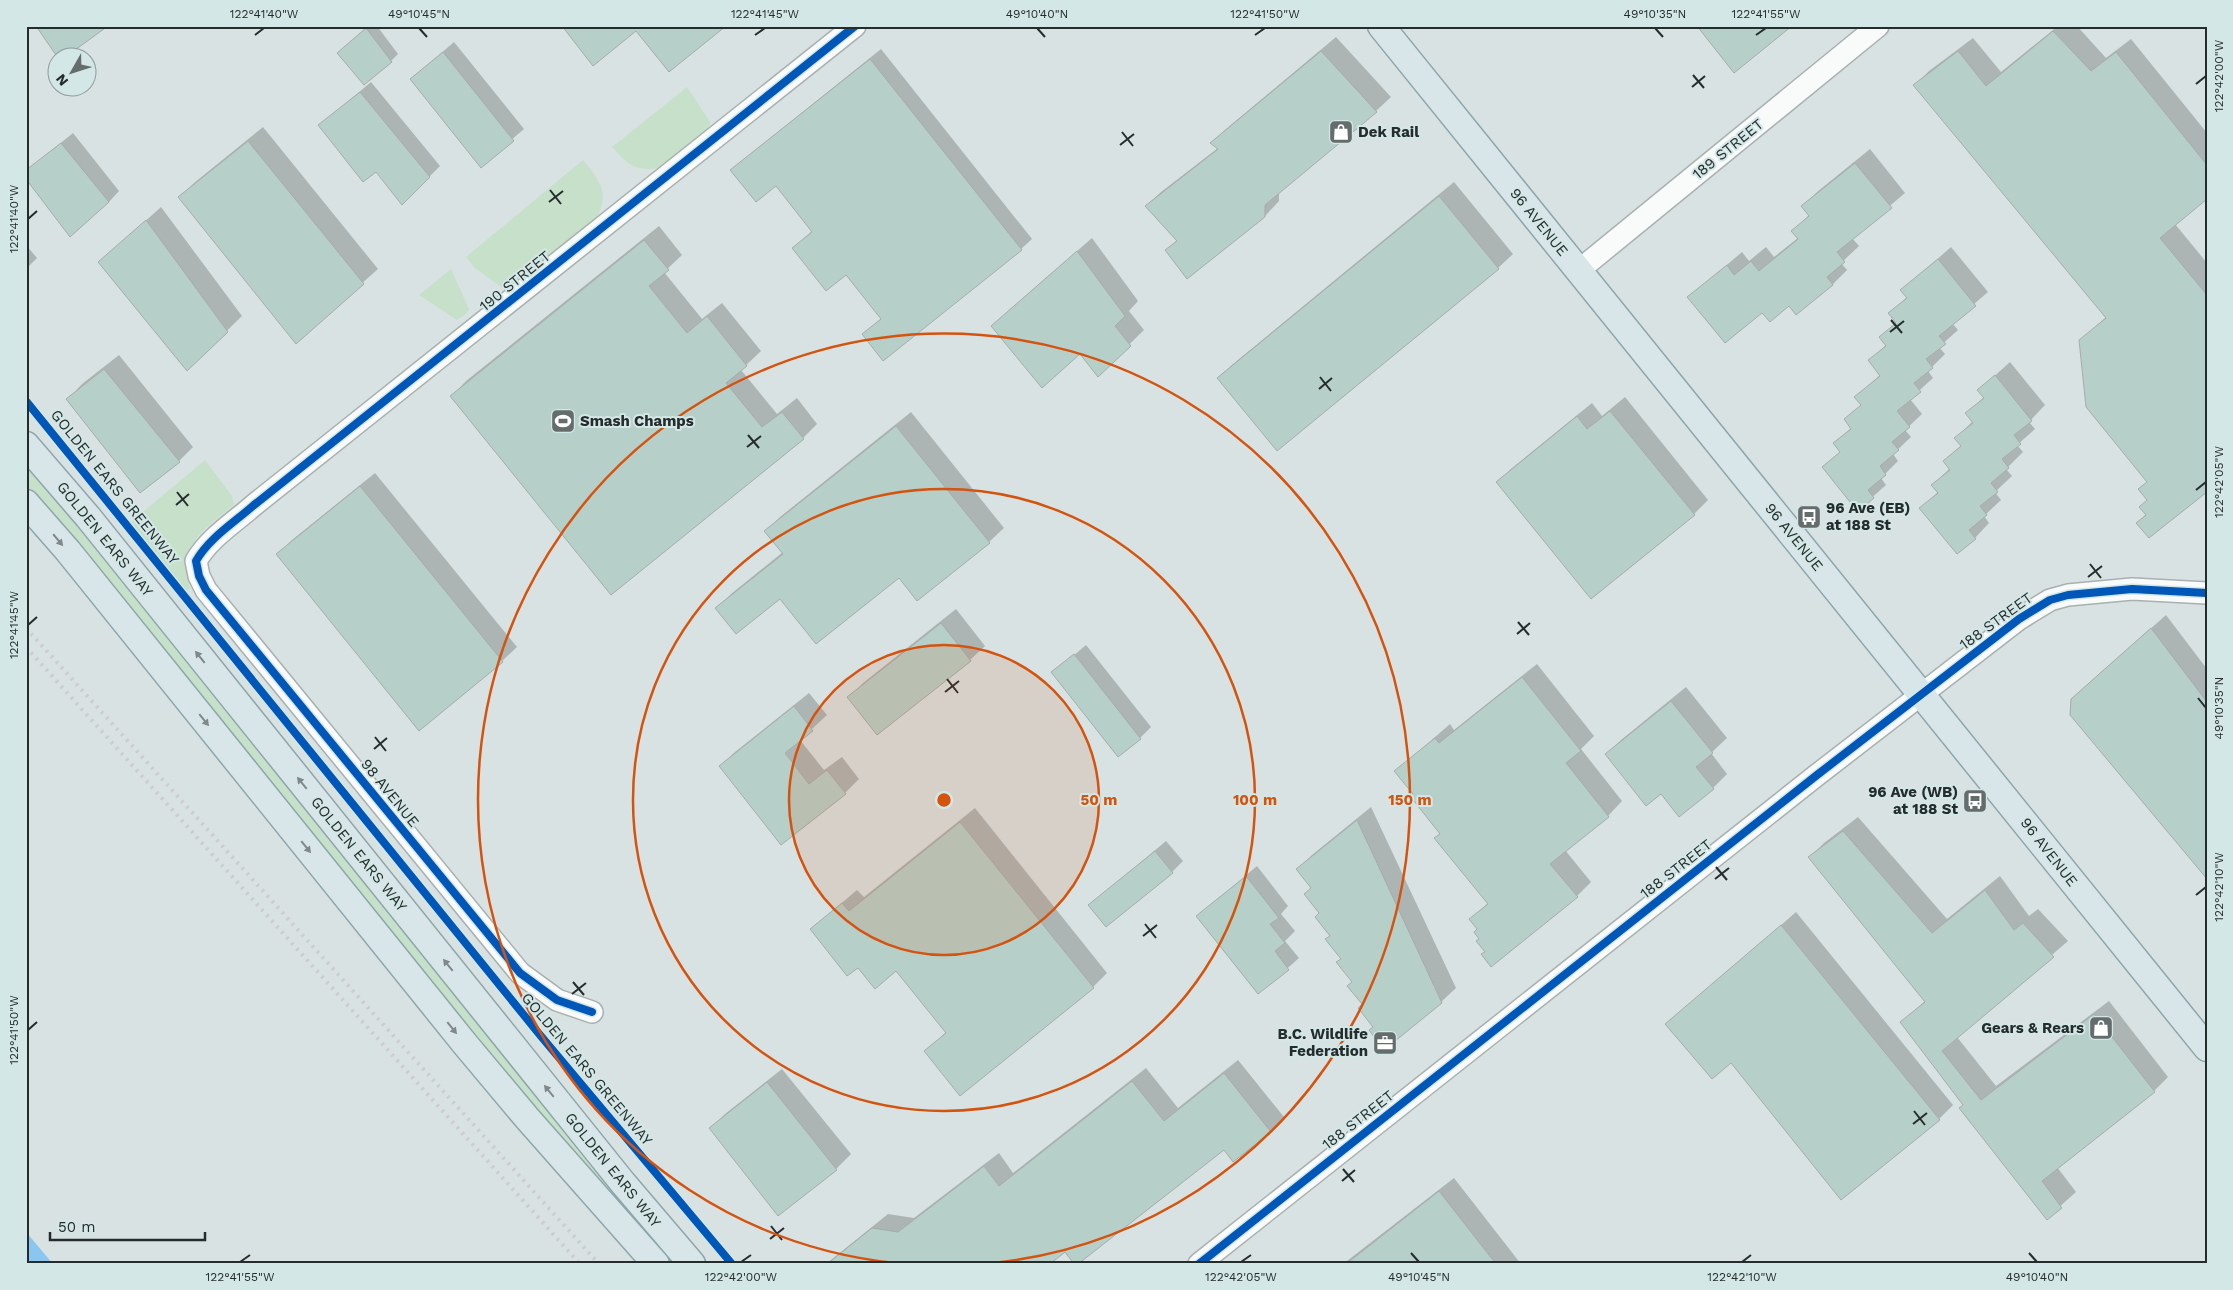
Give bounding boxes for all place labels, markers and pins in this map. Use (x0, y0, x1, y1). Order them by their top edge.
shop icon: Dek Rail (1328, 119, 1354, 145)
place label: Dek Rail (1358, 123, 1419, 141)
sports icon: Smash Champs (550, 408, 576, 434)
place label: Smash Champs (580, 412, 694, 430)
place label: 96 Ave (EB) at 188 St (1826, 499, 1910, 534)
bus stop icon: 96 Ave (EB) at 188 St (1796, 504, 1822, 530)
place label: 96 Ave (WB) at 188 St (1868, 783, 1958, 818)
bus stop icon: 96 Ave (WB) at 188 St (1962, 788, 1988, 814)
centre of rings (935, 791, 953, 809)
shop icon: Gears & Rears (2088, 1015, 2114, 1041)
place label: Gears & Rears (1981, 1019, 2084, 1037)
place label: B.C. Wildlife Federation (1277, 1025, 1368, 1060)
office icon: B.C. Wildlife Federation (1372, 1030, 1398, 1056)

